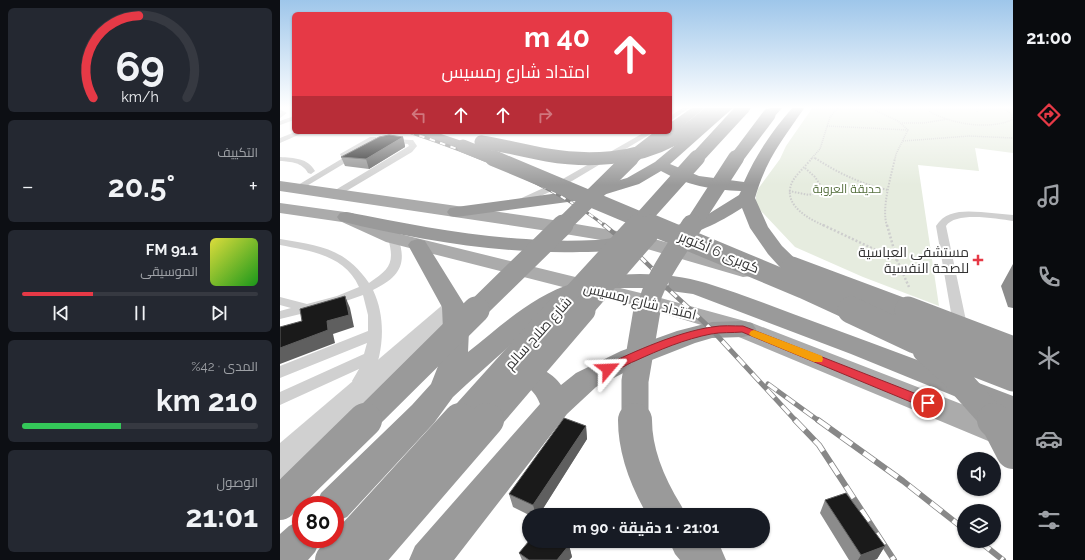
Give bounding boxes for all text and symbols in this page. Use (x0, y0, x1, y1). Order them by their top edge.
text: 40 m (524, 21, 590, 54)
text: 21:00 (1026, 27, 1072, 48)
icon: ahead (604, 28, 656, 80)
text: 69 (115, 42, 165, 91)
text: امتداد شارع رمسيس (442, 61, 590, 82)
text: km/h (121, 89, 159, 105)
icon: directions (1035, 101, 1063, 129)
icon: left (408, 104, 430, 126)
icon: ahead (450, 104, 472, 126)
icon: ahead (492, 104, 514, 126)
icon: right (534, 104, 556, 126)
text: التكييف (217, 145, 258, 160)
text: 20.5° (108, 169, 175, 204)
text: − (22, 173, 34, 199)
text: + (249, 173, 258, 199)
park label: حديقة العروبة (813, 182, 881, 196)
icon: music (1035, 182, 1063, 210)
street label: كوبرى 6 أكتوبر (676, 227, 762, 276)
text: 91.1 FM (146, 241, 198, 259)
place label: مستشفى العباسية للصحة النفسية (858, 244, 969, 276)
marker: مستشفى العباسية للصحة النفسية (972, 254, 984, 266)
icon: phone (1035, 263, 1063, 291)
text: الموسيقى (140, 264, 198, 279)
street label: امتداد شارع رمسيس (582, 279, 698, 324)
street label: شارع صلاح سالم (501, 293, 576, 374)
icon: previous (50, 302, 72, 324)
icon: pause (129, 302, 151, 324)
icon: next (208, 302, 230, 324)
icon: climate (1035, 344, 1063, 372)
position arrow (587, 348, 629, 390)
text: المدى · 42% (191, 359, 258, 374)
text: 210 km (156, 383, 258, 418)
pin (911, 386, 945, 420)
icon: arrive (917, 392, 939, 414)
icon: car (1035, 425, 1063, 453)
map controls (957, 452, 1001, 548)
button: sound (957, 452, 1001, 496)
text: الوصول (217, 475, 258, 490)
speed limit sign: 80 (292, 496, 344, 548)
text: 21:01 (186, 499, 258, 534)
button: layers (957, 504, 1001, 548)
icon: filters (1035, 506, 1063, 534)
text: 21:01 · 1 دقيقة · 90 m (573, 519, 719, 537)

